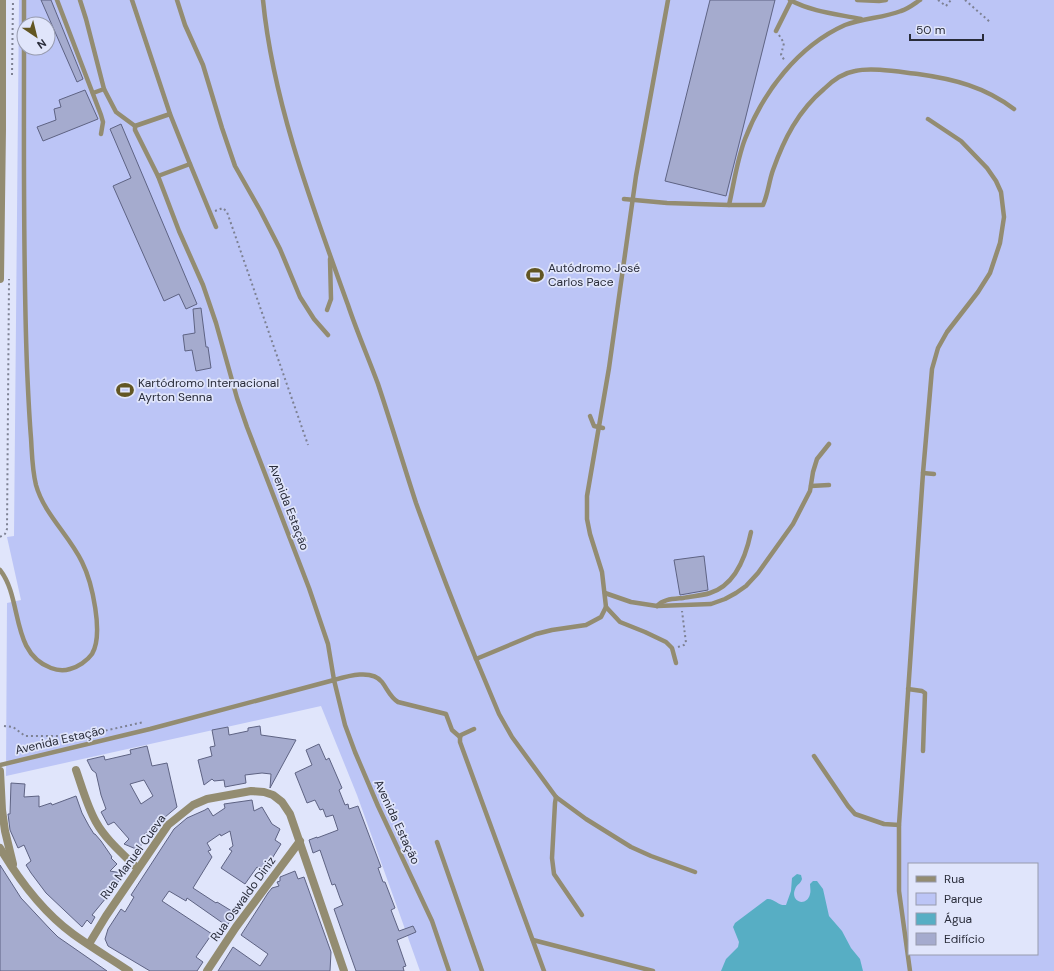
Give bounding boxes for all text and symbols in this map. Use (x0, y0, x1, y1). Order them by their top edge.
north arrow (16, 16, 56, 56)
scale bar (910, 16, 983, 42)
text: 50 m (916, 22, 945, 38)
text: N (34, 36, 49, 52)
place label: Autódromo José Carlos Pace (548, 260, 640, 290)
sports icon: Autódromo José Carlos Pace (525, 265, 545, 285)
place label: Kartódromo Internacional Ayrton Senna (138, 375, 279, 405)
sports icon: Kartódromo Internacional Ayrton Senna (115, 380, 135, 400)
street label: Avenida Estação (265, 461, 313, 553)
street label: Avenida Estação (14, 722, 106, 758)
street label: Avenida Estação (370, 777, 424, 867)
street label: Rua Manuel Cueva (97, 811, 169, 903)
street label: Rua Oswaldo Diniz (207, 853, 279, 945)
legend (908, 863, 1038, 955)
text: Rua (944, 871, 965, 887)
text: Parque (944, 891, 983, 907)
text: Água (944, 911, 972, 927)
text: Edifício (944, 931, 985, 947)

